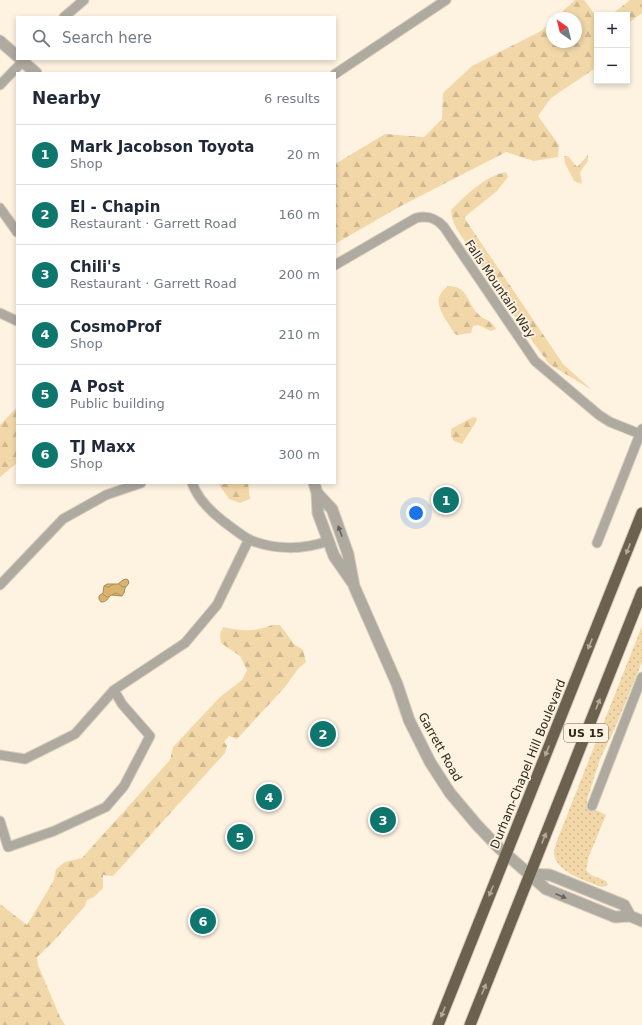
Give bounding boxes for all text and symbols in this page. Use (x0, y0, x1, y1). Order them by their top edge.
north arrow (546, 12, 582, 48)
map controls (594, 12, 630, 84)
button: + (594, 12, 630, 48)
search box (16, 16, 336, 60)
icon: search (30, 27, 52, 49)
text: Search here (62, 29, 152, 47)
button: − (594, 48, 630, 84)
text: Nearby (32, 88, 101, 108)
text: 6 results (264, 91, 320, 106)
text: Mark Jacobson Toyota (70, 138, 254, 156)
text: 1 (40, 147, 50, 162)
text: 20 m (287, 147, 320, 162)
text: Shop (70, 156, 103, 171)
text: El - Chapin (70, 198, 160, 216)
text: 2 (40, 207, 50, 222)
text: 160 m (278, 207, 320, 222)
text: Restaurant · Garrett Road (70, 216, 237, 231)
street label: Falls Mountain Way (462, 237, 538, 341)
text: Chili's (70, 258, 121, 276)
text: 3 (40, 267, 50, 282)
text: 200 m (278, 267, 320, 282)
text: Restaurant · Garrett Road (70, 276, 237, 291)
text: CosmoProf (70, 318, 161, 336)
text: 4 (40, 327, 50, 342)
text: 210 m (278, 327, 320, 342)
text: Shop (70, 336, 103, 351)
text: A Post (70, 378, 124, 396)
text: 5 (40, 387, 50, 402)
text: 240 m (278, 387, 320, 402)
text: Public building (70, 396, 165, 411)
text: TJ Maxx (70, 438, 135, 456)
text: 6 (40, 447, 50, 462)
text: 300 m (278, 447, 320, 462)
text: Shop (70, 456, 103, 471)
pin: 1 (433, 485, 459, 515)
your location (406, 503, 426, 523)
one-way arrow (337, 525, 343, 537)
one-way arrow (624, 544, 630, 556)
one-way arrow (587, 638, 593, 650)
street label: Durham-Chapel Hill Boulevard (487, 677, 569, 851)
one-way arrow (595, 698, 601, 710)
street label: Garrett Road (415, 710, 465, 784)
pin: 2 (310, 719, 336, 749)
road number: US 15 (564, 724, 608, 742)
one-way arrow (543, 746, 549, 758)
pin: 4 (256, 782, 282, 812)
pin: 3 (370, 805, 396, 835)
pin: 5 (227, 822, 253, 852)
one-way arrow (542, 832, 548, 844)
one-way arrow (488, 885, 494, 896)
one-way arrow (556, 893, 567, 899)
pin: 6 (190, 906, 216, 936)
one-way arrow (482, 982, 488, 994)
one-way arrow (440, 1006, 446, 1018)

